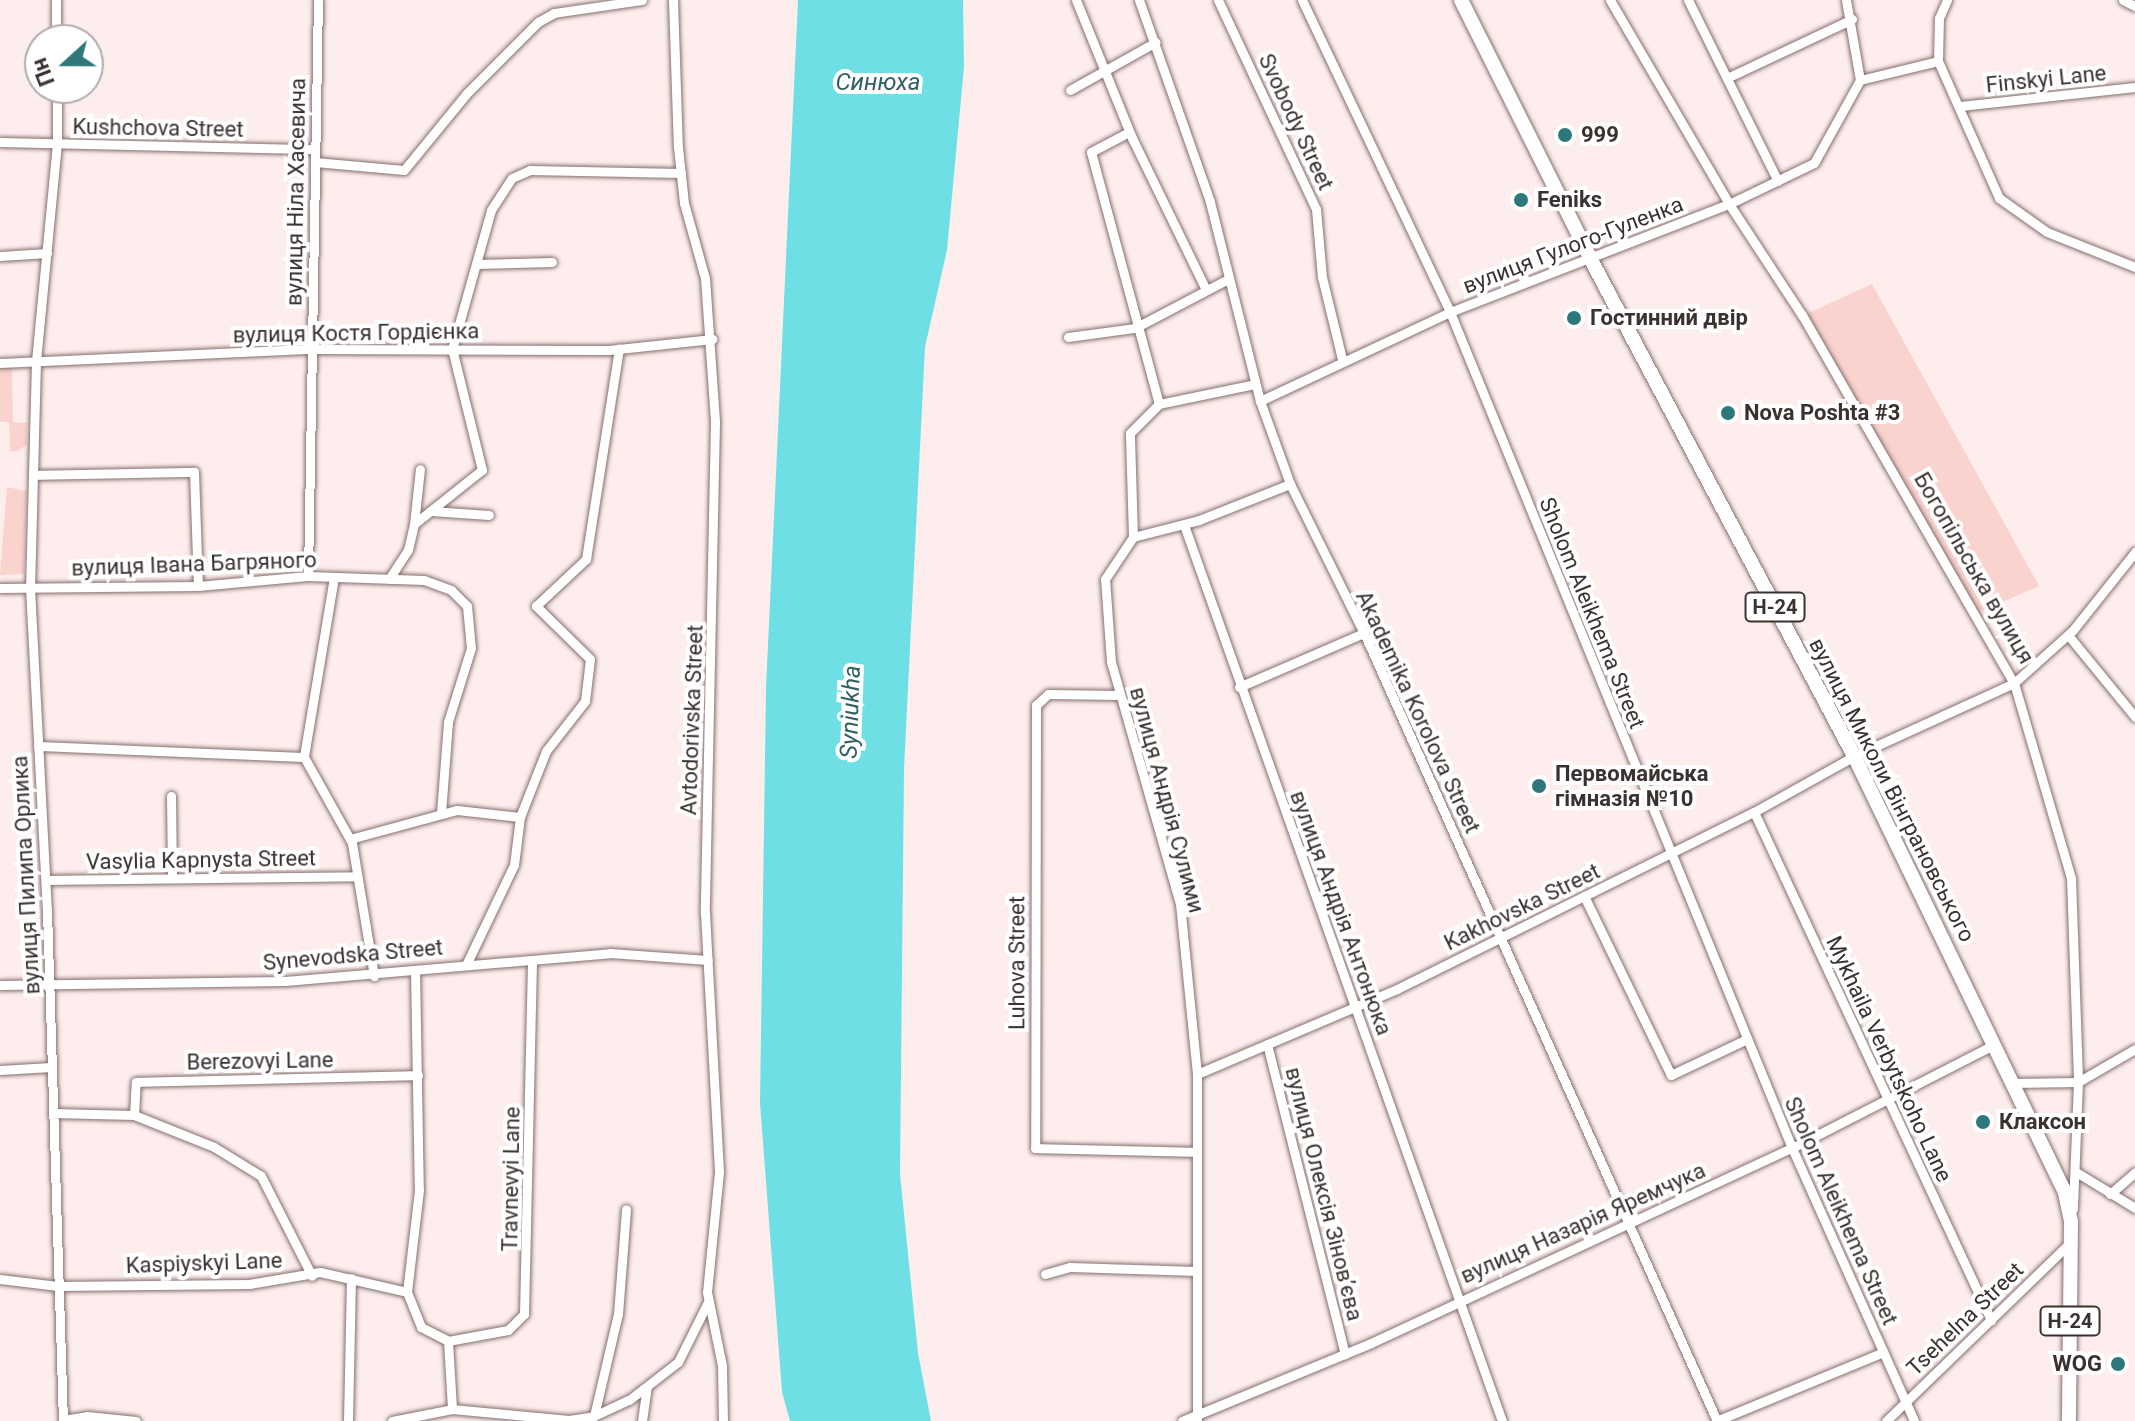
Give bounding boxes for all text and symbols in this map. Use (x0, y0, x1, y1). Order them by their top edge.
north arrow (24, 24, 104, 104)
street label: Svobody Street (1253, 50, 1339, 194)
text: Пн (26, 55, 60, 90)
street label: Finskyi Lane (1984, 60, 2108, 98)
water label: Синюха (835, 69, 921, 97)
street label: вулиця Ніла Хасевича (281, 78, 311, 306)
street label: Kushchova Street (72, 113, 244, 143)
place label: 999 (1581, 122, 1619, 148)
marker: 999 (1556, 126, 1574, 144)
place label: Feniks (1537, 187, 1602, 213)
street label: вулиця Гулого-Гуленка (1459, 191, 1687, 299)
marker: Feniks (1512, 191, 1530, 209)
place label: Гостинний двір (1590, 305, 1748, 331)
marker: Гостинний двір (1565, 309, 1583, 327)
street label: вулиця Костя Гордієнка (233, 318, 479, 348)
place label: Nova Poshta #3 (1744, 400, 1900, 426)
marker: Nova Poshta #3 (1719, 404, 1737, 422)
street label: Богопільська вулиця (1908, 468, 2040, 668)
street label: Sholom Aleikhema Street (1534, 494, 1650, 732)
street label: вулиця Івана Багряного (71, 547, 317, 581)
street label: Akademika Korolova Street (1350, 587, 1486, 837)
road number: Н-24 (1743, 591, 1807, 623)
street label: Avtodorivska Street (675, 624, 709, 816)
street label: вулиця Миколи Вінграновського (1804, 634, 1980, 946)
water label: Syniukha (835, 665, 867, 759)
street label: вулиця Андрія Сулими (1124, 684, 1210, 916)
street label: вулиця Пилипа Орлика (7, 755, 45, 995)
place label: Первомайська гімназія №10 (1555, 760, 1708, 812)
marker: Первомайська гімназія №10 (1530, 777, 1548, 795)
street label: вулиця Андрія Антонюка (1284, 787, 1398, 1039)
street label: Vasylia Kapnysta Street (86, 845, 316, 875)
street label: Kakhovska Street (1440, 858, 1604, 956)
street label: Luhova Street (1004, 896, 1030, 1030)
street label: Mykhaila Verbytskoho Lane (1820, 932, 1958, 1186)
street label: Synevodska Street (262, 934, 444, 976)
street label: Berezovyi Lane (186, 1047, 334, 1075)
street label: вулиця Олексія Зіновʼєва (1280, 1064, 1368, 1324)
street label: Sholom Aleikhema Street (1779, 1093, 1903, 1329)
street label: Travnevyi Lane (497, 1106, 525, 1252)
place label: Клаксон (1999, 1109, 2086, 1135)
marker: Клаксон (1974, 1113, 1992, 1131)
street label: вулиця Назарія Яремчука (1457, 1157, 1709, 1289)
street label: Kaspiyskyi Lane (125, 1247, 283, 1279)
street label: Tsehelna Street (1901, 1257, 2029, 1381)
road number: Н-24 (2038, 1305, 2102, 1337)
place label: WOG (2053, 1351, 2102, 1377)
marker: WOG (2109, 1355, 2127, 1373)

